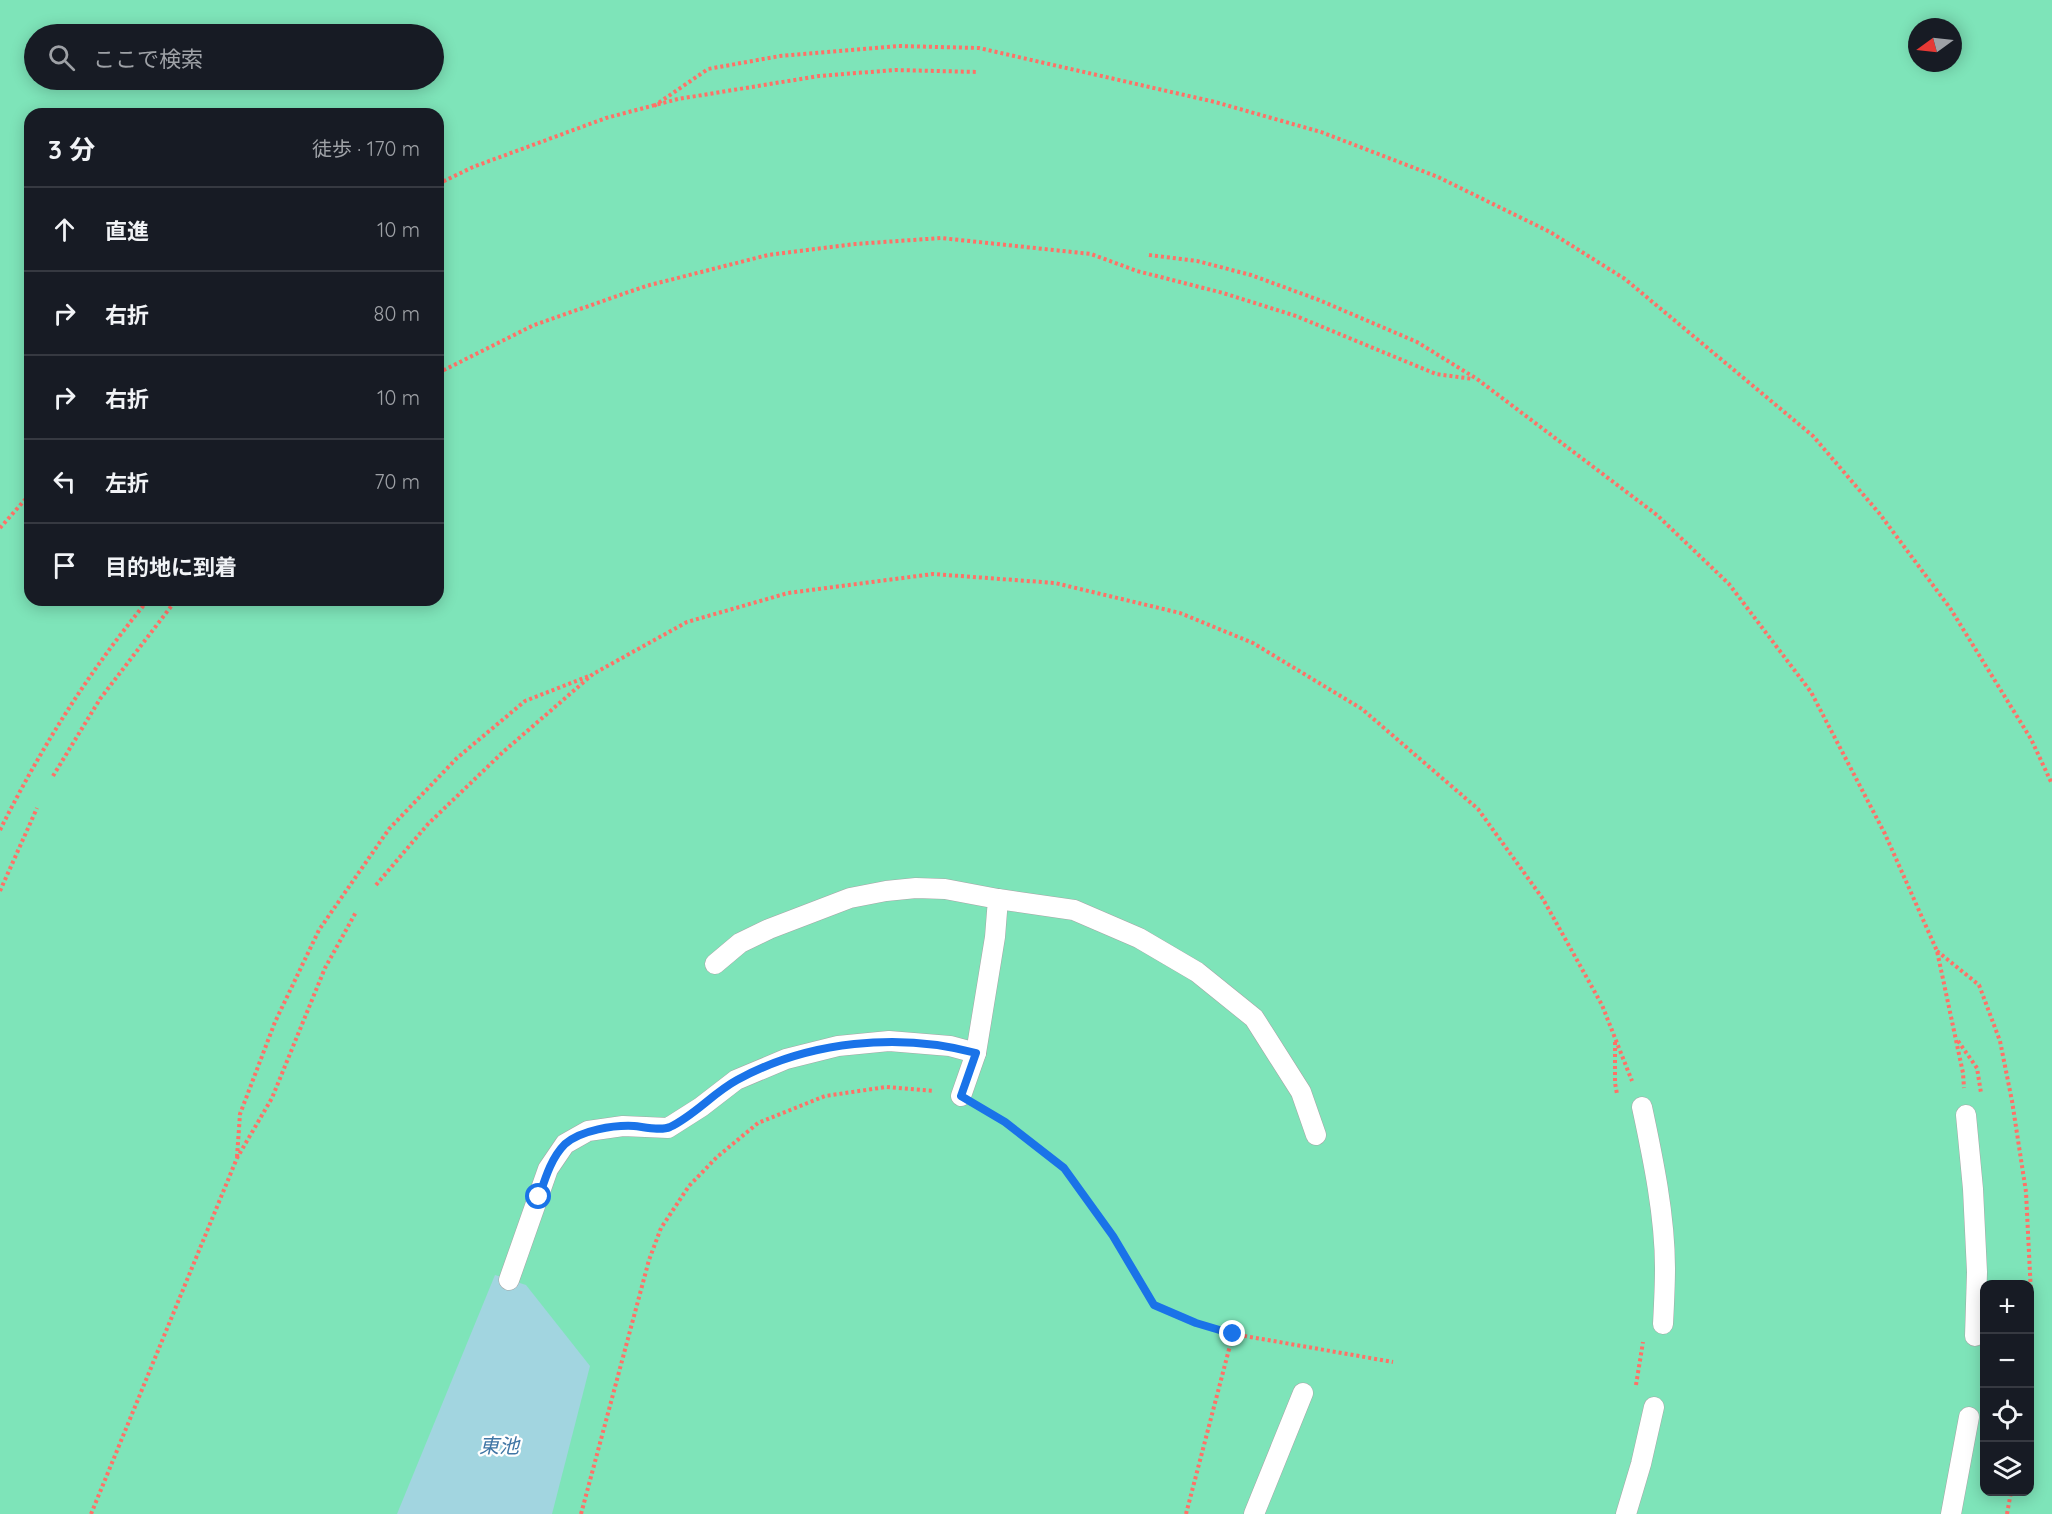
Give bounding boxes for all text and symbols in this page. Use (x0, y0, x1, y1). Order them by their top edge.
north arrow (1908, 18, 1962, 72)
search box (24, 24, 444, 90)
icon: search (45, 41, 78, 74)
text: ここで検索 (93, 45, 203, 73)
text: 3 分 (48, 133, 95, 166)
text: 徒歩 · 170 m (312, 136, 420, 161)
icon: ahead (48, 213, 81, 246)
text: 直進 (105, 217, 149, 245)
text: 10 m (377, 217, 420, 242)
icon: right (48, 297, 81, 330)
text: 右折 (105, 301, 149, 329)
text: 80 m (374, 301, 420, 326)
icon: right (48, 381, 81, 414)
text: 右折 (105, 385, 149, 413)
text: 10 m (377, 385, 420, 410)
icon: left (48, 465, 81, 498)
text: 左折 (105, 469, 149, 497)
text: 70 m (374, 469, 420, 494)
icon: arrive (48, 549, 81, 582)
text: 目的地に到着 (105, 553, 237, 581)
route start (525, 1183, 551, 1209)
map controls (1980, 1280, 2034, 1496)
button: + (1980, 1280, 2034, 1334)
route end (1219, 1320, 1245, 1346)
button: − (1980, 1334, 2034, 1388)
button: locate (1980, 1388, 2034, 1442)
water label: 東池 (479, 1433, 521, 1458)
button: layers (1980, 1442, 2034, 1496)

